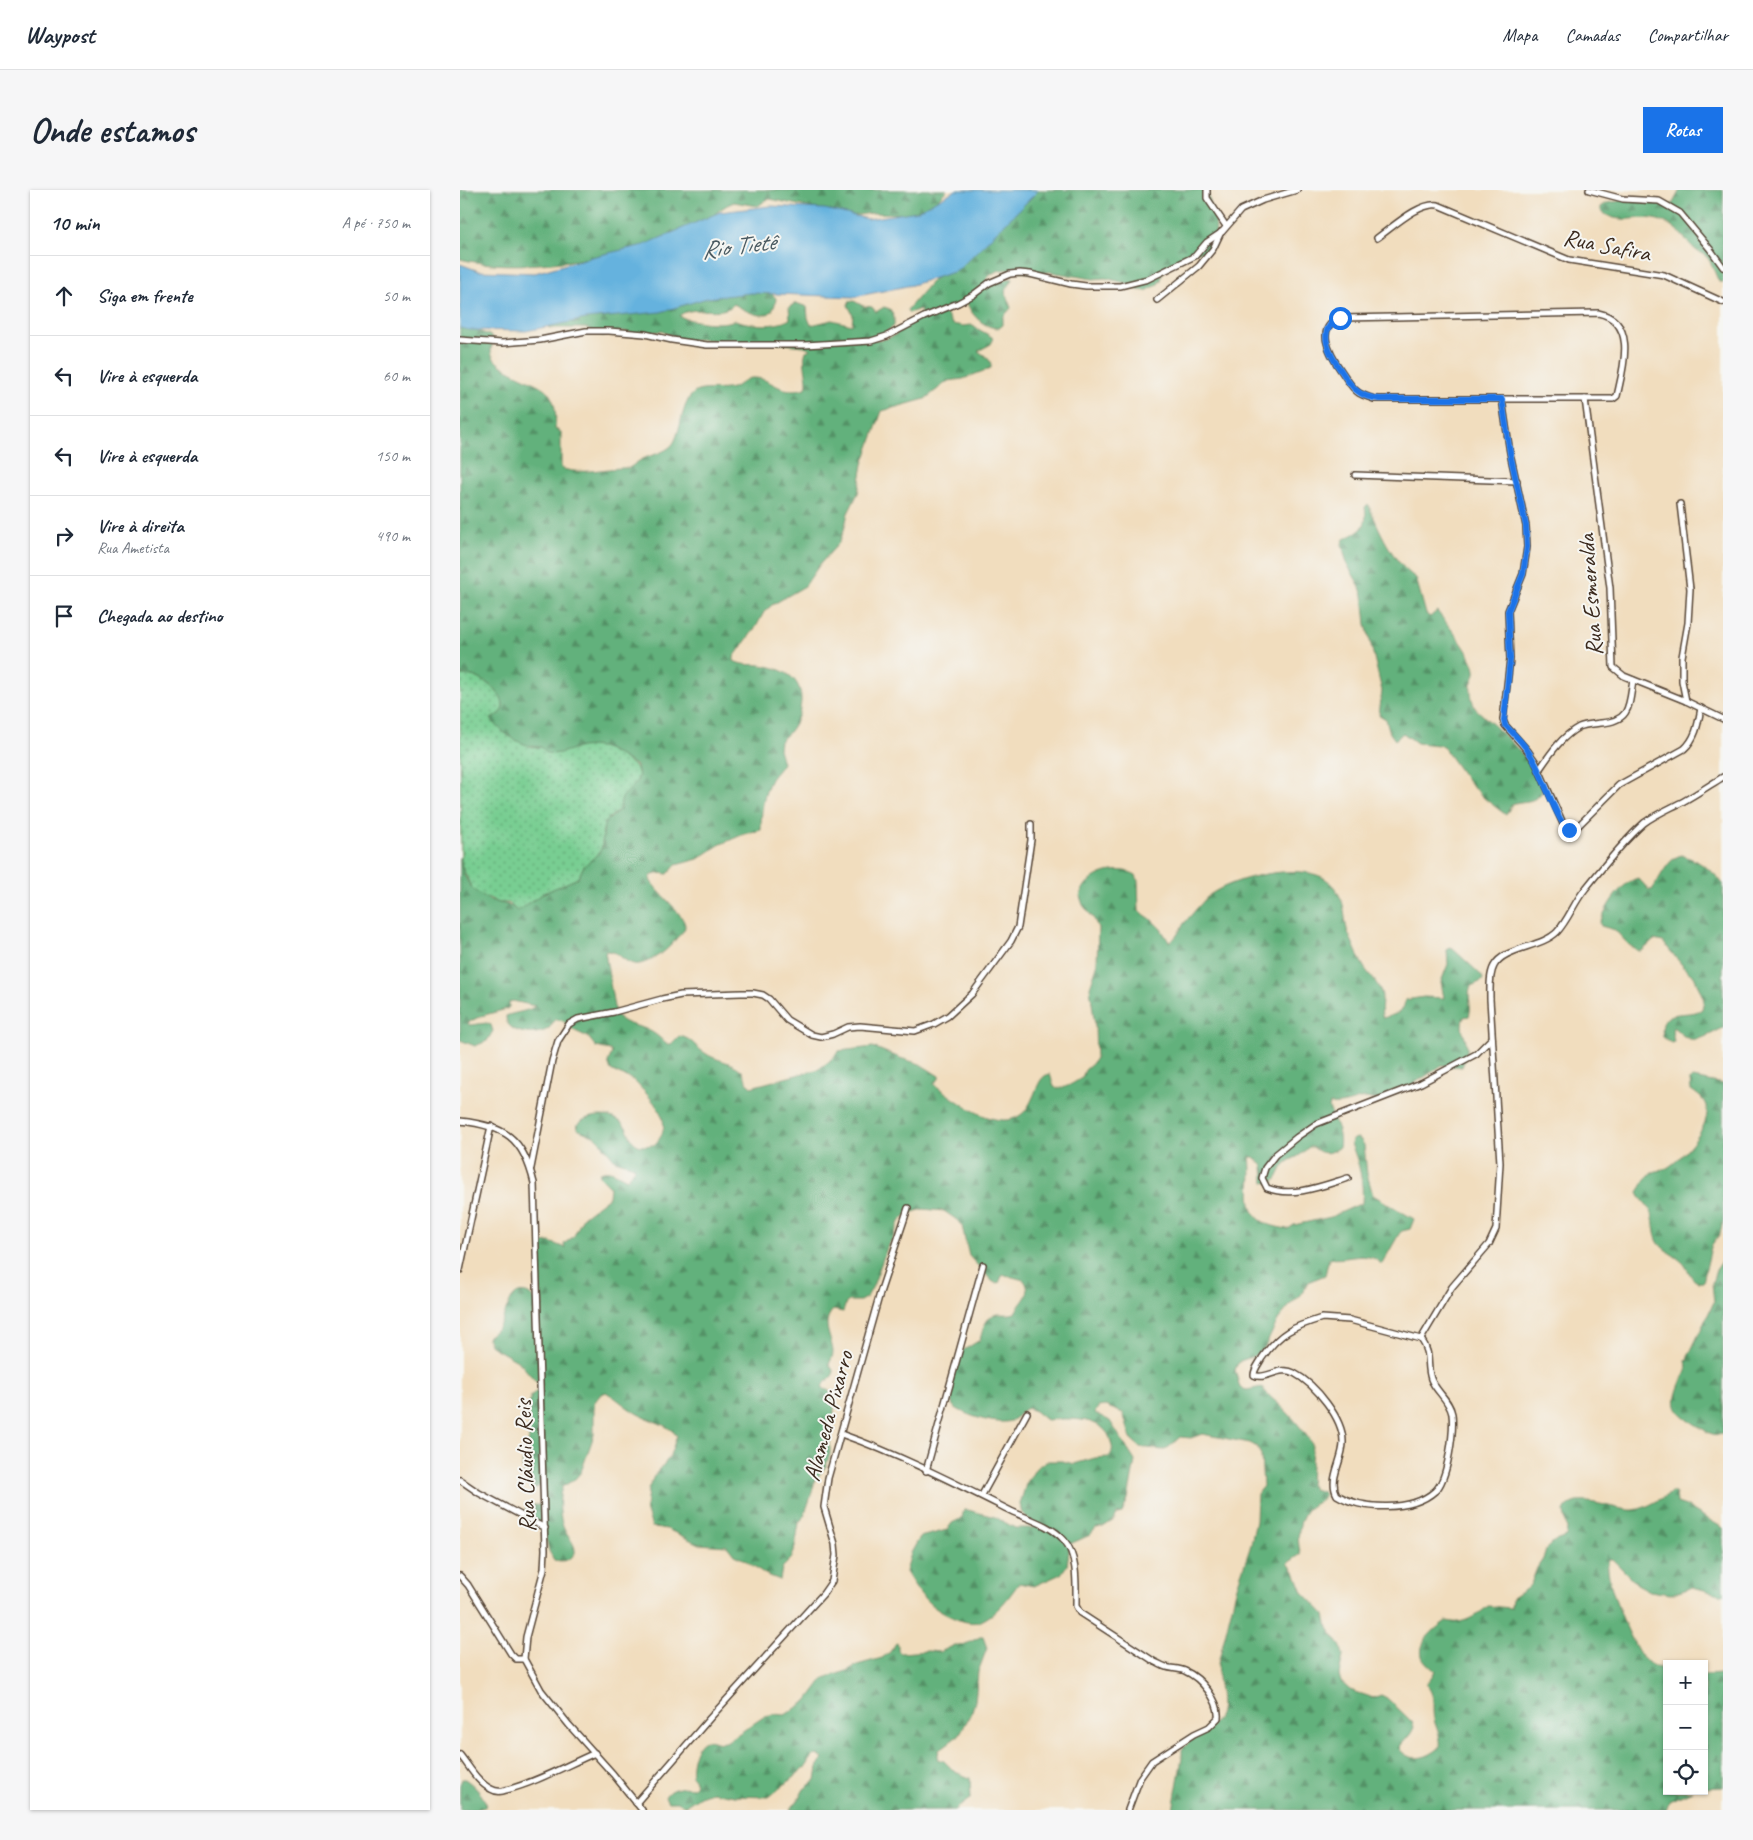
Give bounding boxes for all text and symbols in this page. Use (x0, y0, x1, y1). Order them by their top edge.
text: Waypost (25, 20, 95, 50)
text: Mapa (1503, 24, 1537, 46)
text: Camadas (1565, 24, 1620, 46)
text: Compartilhar (1648, 24, 1728, 46)
button: Rotas (1643, 107, 1723, 153)
text: Onde estamos (30, 108, 195, 153)
text: 10 min (50, 210, 100, 236)
text: A pé · 750 m (342, 213, 410, 233)
street label: Rua Safira (1561, 222, 1655, 268)
water label: Rio Tietê (700, 225, 782, 266)
icon: ahead (50, 282, 78, 310)
text: Siga em frente (97, 284, 193, 308)
text: 50 m (383, 286, 410, 306)
route start (1329, 307, 1352, 330)
icon: left (50, 362, 78, 390)
text: Vire à esquerda (97, 364, 197, 388)
text: 60 m (383, 366, 410, 386)
icon: left (50, 442, 78, 470)
text: Vire à esquerda (97, 444, 197, 468)
text: 150 m (376, 446, 410, 466)
text: Vire à direita (97, 514, 184, 538)
icon: right (50, 522, 78, 550)
text: 490 m (376, 526, 410, 546)
street label: Rua Esmeralda (1571, 532, 1609, 657)
text: Rua Ametista (97, 538, 169, 558)
icon: arrive (50, 602, 78, 630)
text: Chegada ao destino (97, 604, 223, 628)
route end (1558, 819, 1581, 842)
street label: Alameda Pixarro (796, 1346, 860, 1484)
street label: Rua Cláudio Reis (508, 1396, 542, 1533)
map controls (1663, 1660, 1708, 1795)
button: + (1663, 1660, 1708, 1705)
button: − (1663, 1705, 1708, 1750)
button: locate (1663, 1750, 1708, 1795)

